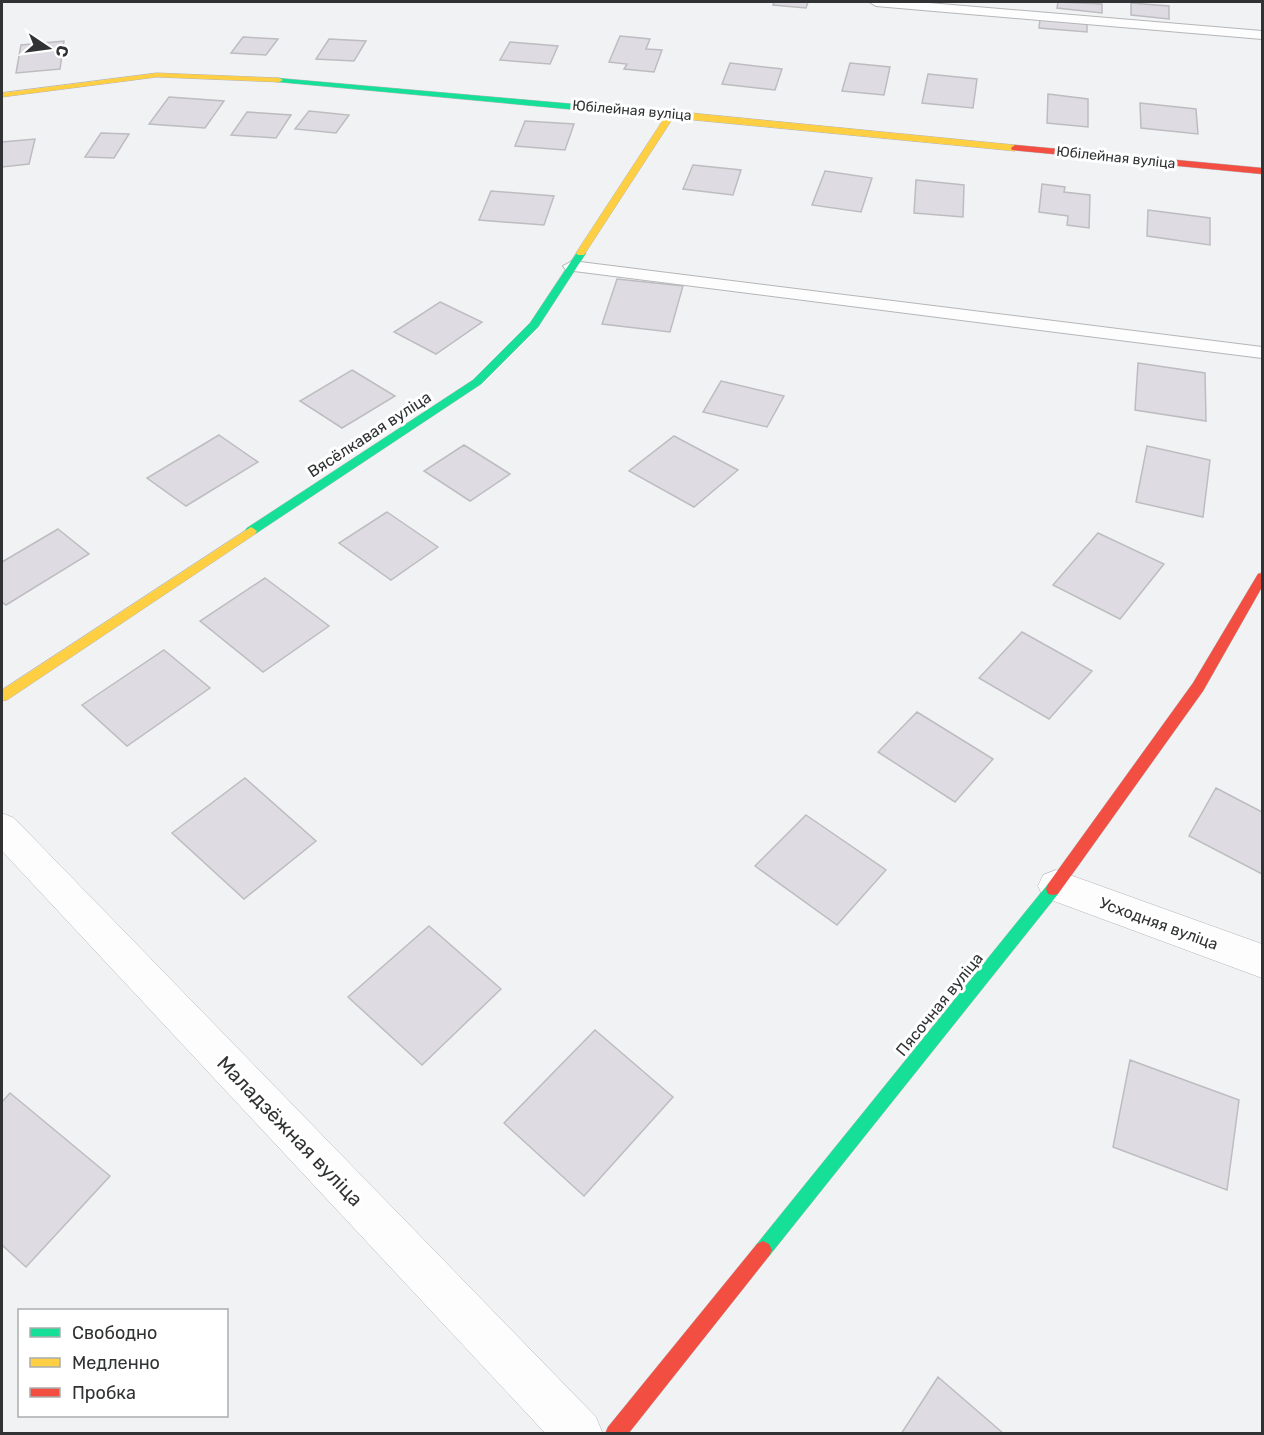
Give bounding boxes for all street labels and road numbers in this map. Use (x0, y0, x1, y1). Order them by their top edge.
street label: Юбілейная вуліца (572, 97, 692, 124)
street label: Юбілейная вуліца (1056, 143, 1176, 172)
street label: Вясёлкавая вуліца (304, 387, 435, 481)
street label: Усходняя вуліца (1097, 893, 1221, 954)
street label: Пясочная вуліца (892, 949, 987, 1060)
street label: Маладзёжная вуліца (212, 1051, 368, 1211)

